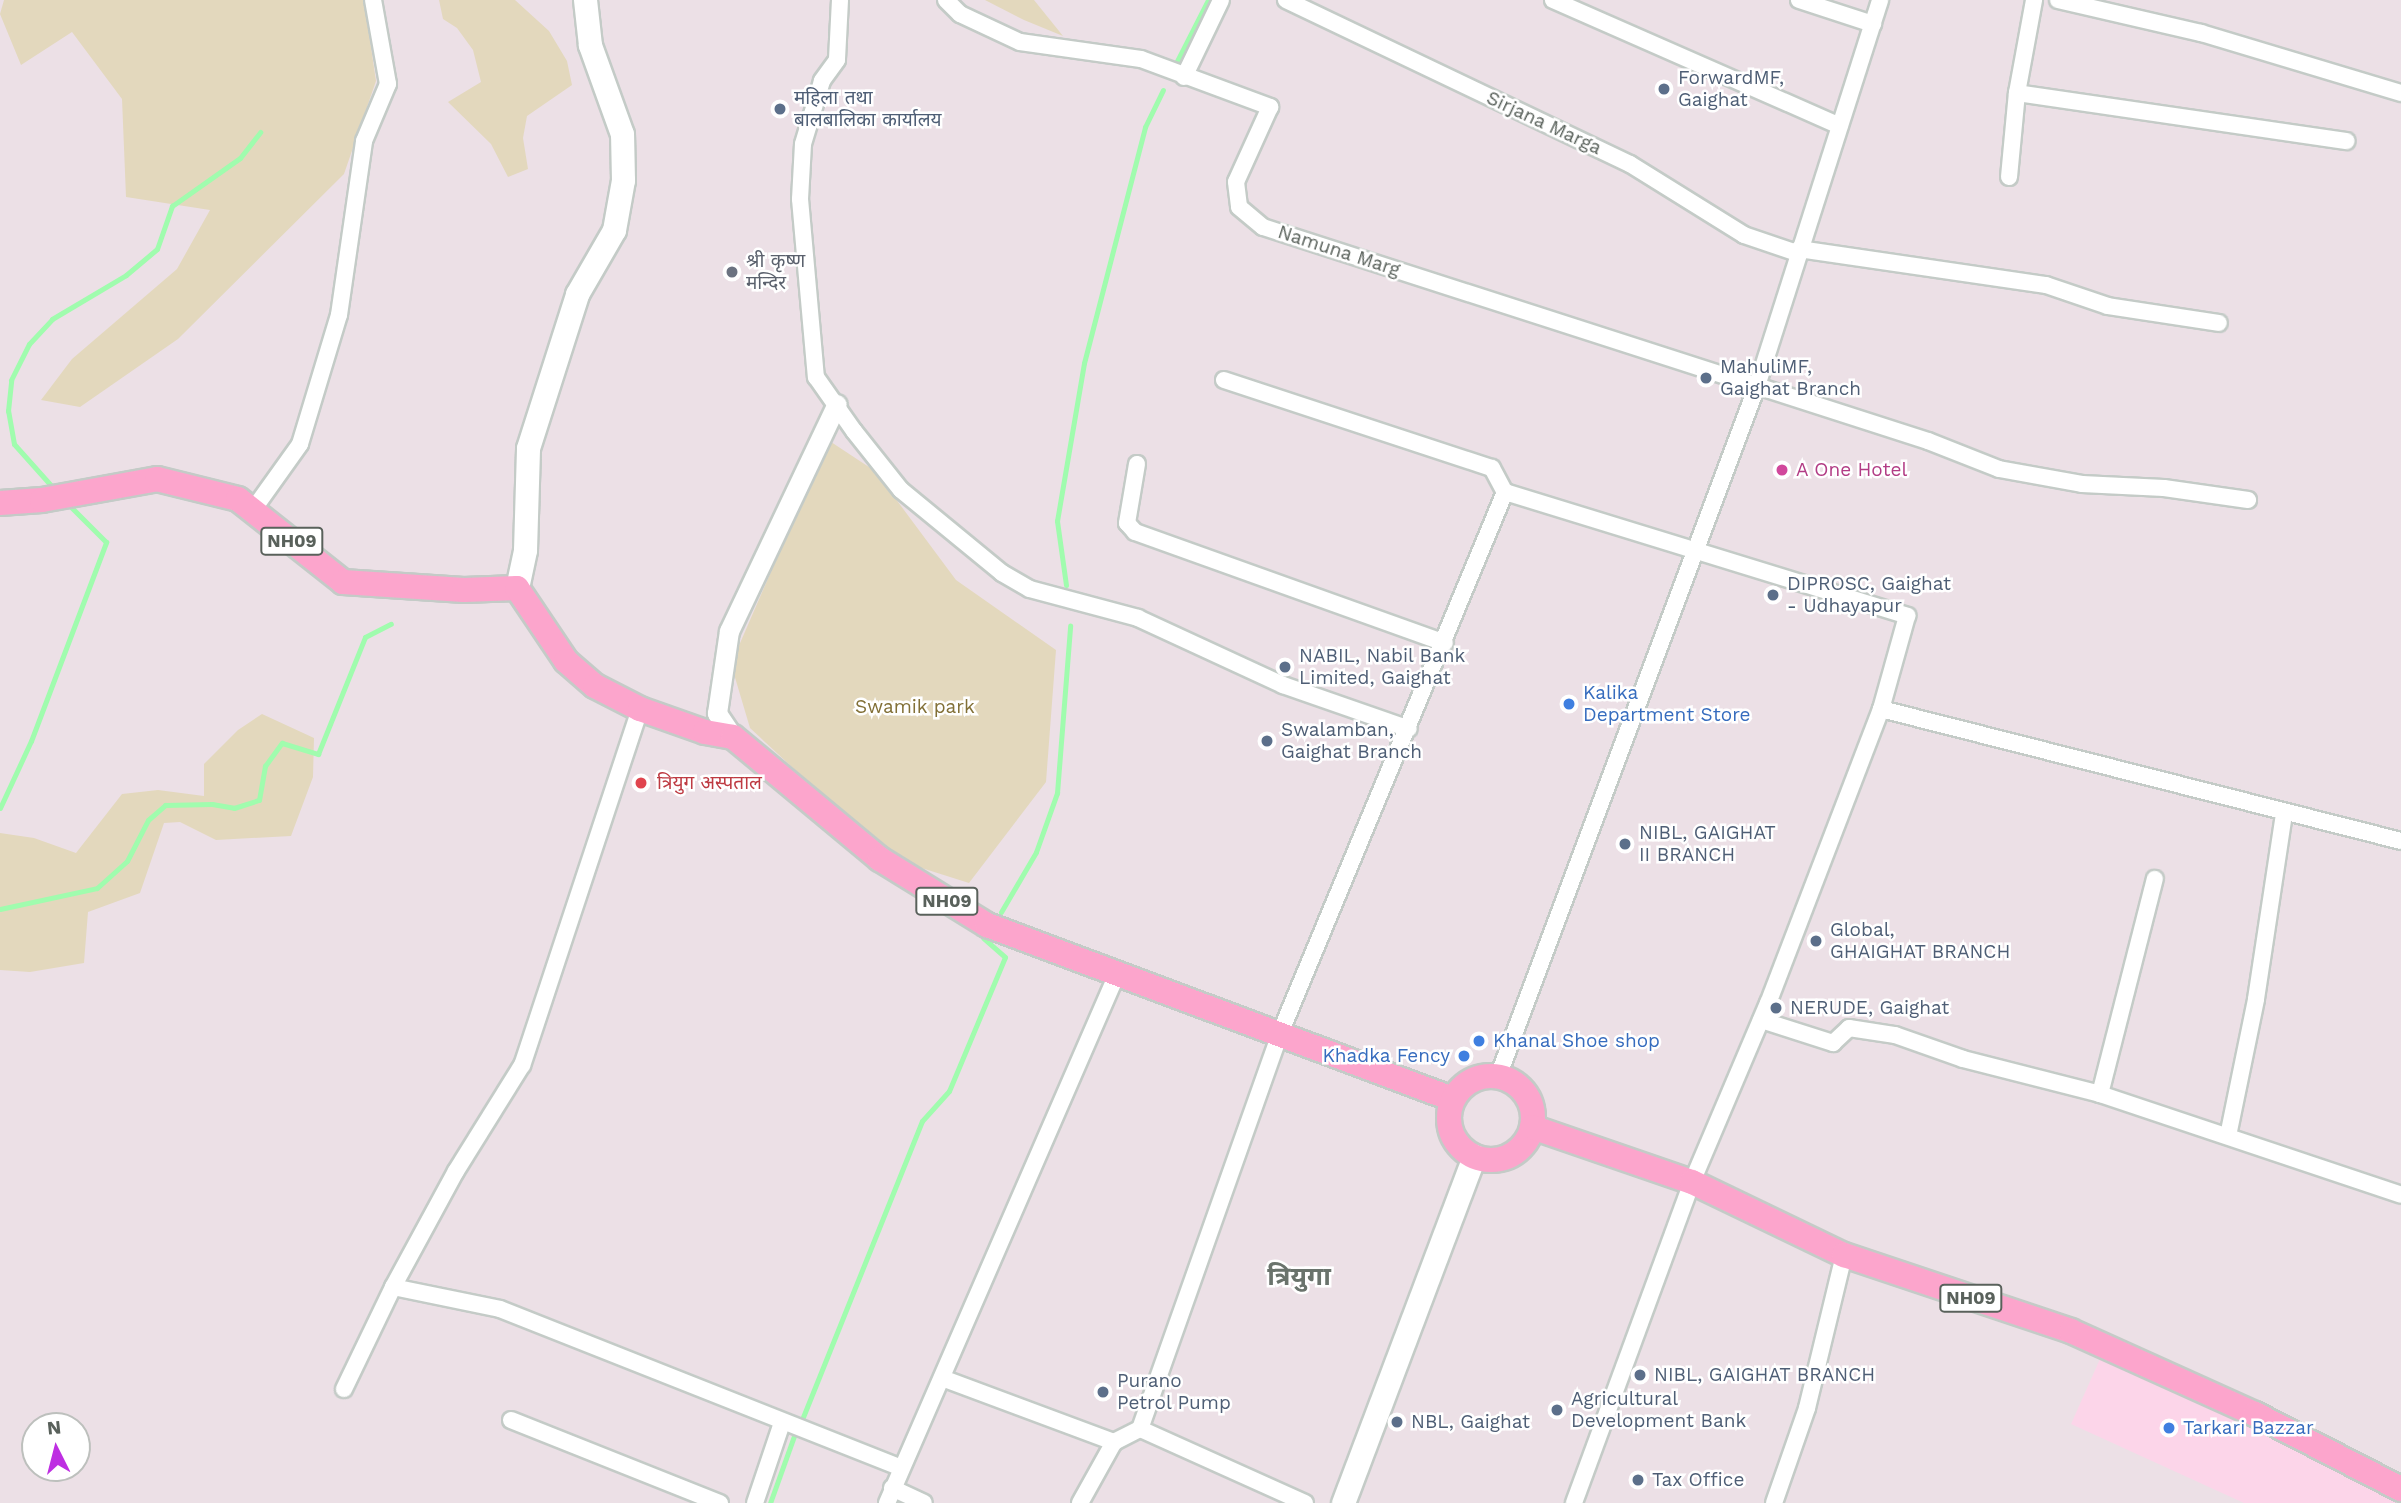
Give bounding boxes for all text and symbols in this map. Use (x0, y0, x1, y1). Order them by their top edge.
place label: ForwardMF, Gaighat (1678, 67, 1784, 111)
marker: ForwardMF, Gaighat (1656, 81, 1672, 97)
street label: Sirjana Marga (1483, 86, 1605, 160)
place label: महिला तथा बालबालिका कार्यालय (794, 87, 942, 131)
marker: महिला तथा बालबालिका कार्यालय (772, 101, 788, 117)
street label: Namuna Marg (1275, 220, 1403, 282)
place label: श्री कृष्ण मन्दिर (746, 250, 805, 294)
marker: श्री कृष्ण मन्दिर (724, 264, 740, 280)
place label: MahuliMF, Gaighat Branch (1720, 356, 1861, 400)
marker: MahuliMF, Gaighat Branch (1698, 370, 1714, 386)
place label: A One Hotel (1796, 459, 1908, 481)
marker: A One Hotel (1774, 462, 1790, 478)
road number: NH09 (259, 526, 325, 556)
place label: DIPROSC, Gaighat - Udhayapur (1787, 573, 1951, 617)
marker: DIPROSC, Gaighat - Udhayapur (1765, 587, 1781, 603)
place label: NABIL, Nabil Bank Limited, Gaighat (1299, 645, 1466, 689)
marker: NABIL, Nabil Bank Limited, Gaighat (1277, 659, 1293, 675)
place label: Kalika Department Store (1583, 682, 1751, 726)
park label: Swamik park (855, 696, 975, 718)
marker: Kalika Department Store (1561, 696, 1577, 712)
place label: Swalamban, Gaighat Branch (1281, 719, 1422, 763)
marker: Swalamban, Gaighat Branch (1259, 733, 1275, 749)
place label: त्रियुग अस्पताल (657, 772, 762, 794)
marker: त्रियुग अस्पताल (631, 773, 651, 793)
place label: NIBL, GAIGHAT II BRANCH (1639, 822, 1776, 866)
marker: NIBL, GAIGHAT II BRANCH (1617, 836, 1633, 852)
road number: NH09 (914, 887, 980, 916)
place label: Global, GHAIGHAT BRANCH (1830, 919, 2011, 963)
marker: Global, GHAIGHAT BRANCH (1808, 933, 1824, 949)
place label: NERUDE, Gaighat (1790, 997, 1949, 1019)
marker: NERUDE, Gaighat (1768, 1000, 1784, 1016)
place label: Khanal Shoe shop (1493, 1030, 1661, 1052)
marker: Khanal Shoe shop (1471, 1033, 1487, 1049)
place label: Khadka Fency (1322, 1045, 1450, 1067)
marker: Khadka Fency (1456, 1048, 1472, 1064)
district label: त्रियुगा (1267, 1261, 1331, 1293)
road number: NH09 (1938, 1283, 2004, 1312)
place label: NIBL, GAIGHAT BRANCH (1654, 1364, 1876, 1386)
marker: NIBL, GAIGHAT BRANCH (1632, 1367, 1648, 1383)
place label: Purano Petrol Pump (1117, 1370, 1232, 1414)
marker: Purano Petrol Pump (1095, 1384, 1111, 1400)
place label: Agricultural Development Bank (1571, 1388, 1746, 1432)
marker: Agricultural Development Bank (1549, 1402, 1565, 1418)
place label: NBL, Gaighat (1411, 1411, 1530, 1433)
north arrow (21, 1412, 91, 1482)
marker: NBL, Gaighat (1389, 1414, 1405, 1430)
text: N (46, 1415, 62, 1440)
place label: Tarkari Bazzar (2183, 1417, 2314, 1439)
marker: Tarkari Bazzar (2161, 1420, 2177, 1436)
place label: Tax Office (1652, 1469, 1745, 1491)
marker: Tax Office (1630, 1472, 1646, 1488)

